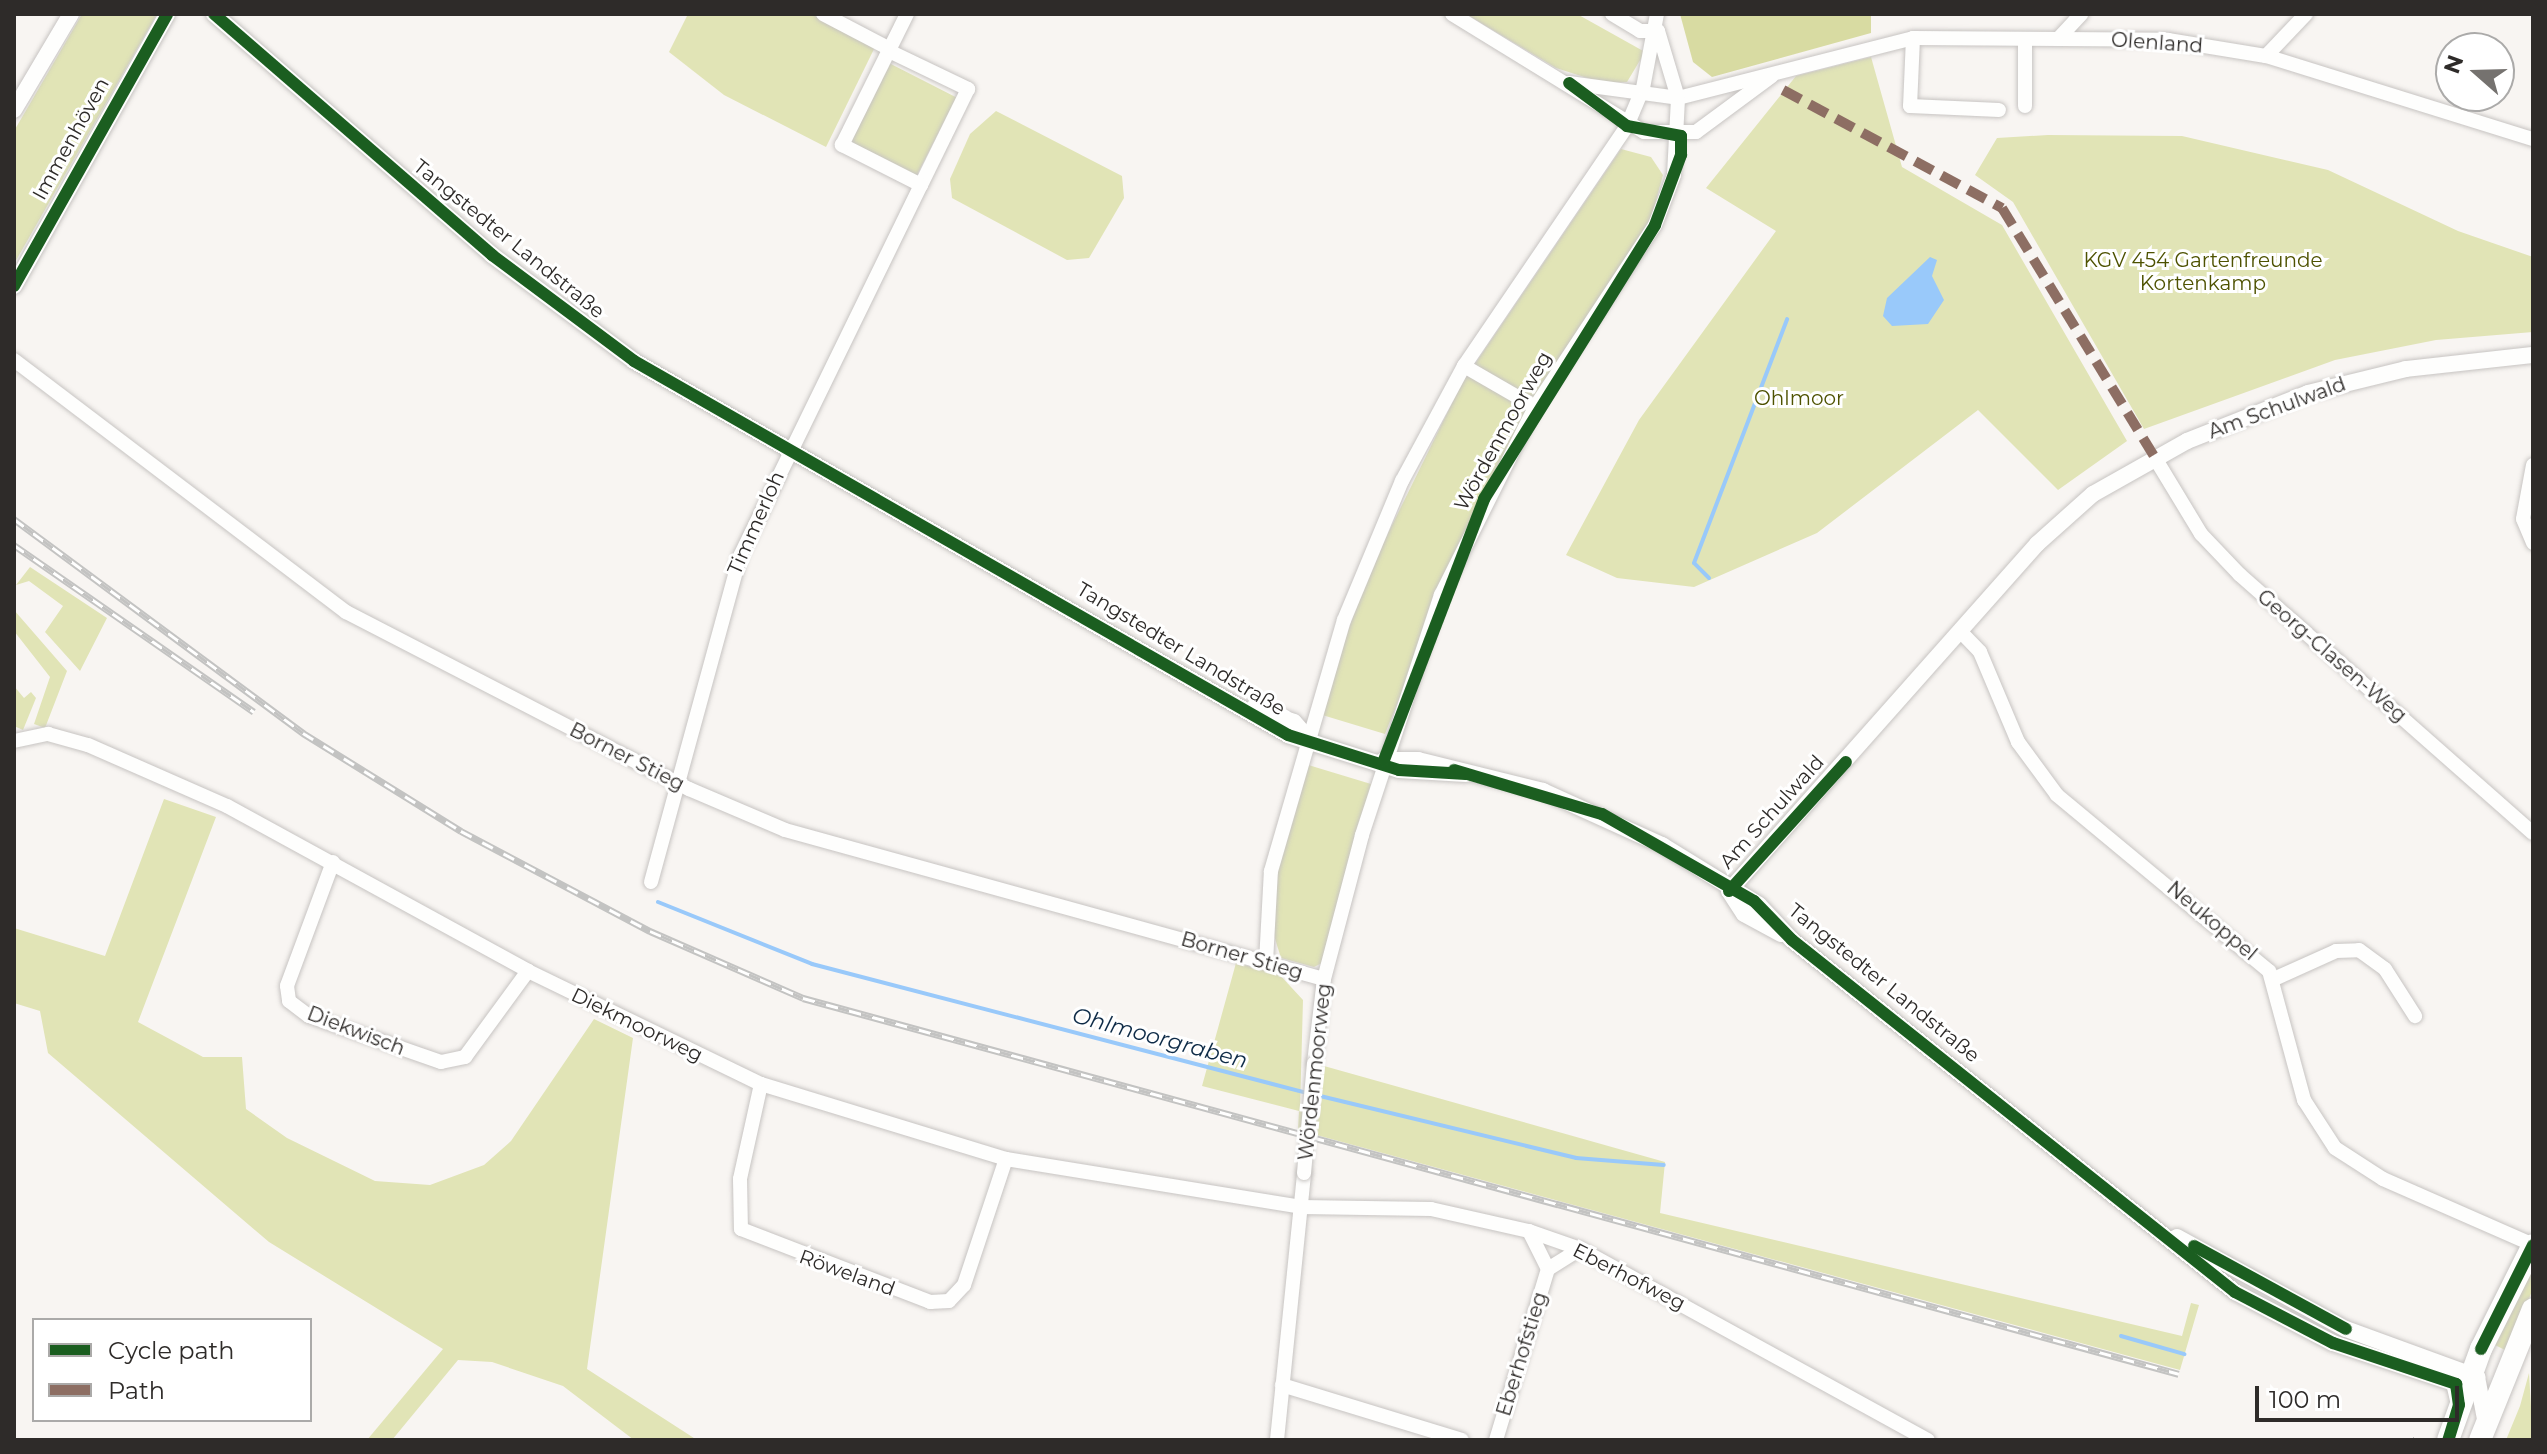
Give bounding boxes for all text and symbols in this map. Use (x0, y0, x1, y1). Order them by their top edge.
street label: Olenland (2110, 28, 2204, 58)
north arrow (2435, 32, 2515, 112)
text: N (2438, 51, 2470, 77)
street label: Immenhöven (28, 74, 114, 204)
street label: Tangstedter Landstraße (409, 154, 609, 324)
park label: KGV 454 Gartenfreunde Kortenkamp (2083, 249, 2323, 296)
street label: Wördenmoorweg (1449, 347, 1557, 515)
street label: Am Schulwald (2205, 372, 2349, 444)
park label: Ohlmoor (1754, 386, 1844, 410)
street label: Timmerloh (723, 468, 789, 578)
street label: Tangstedter Landstraße (1072, 577, 1290, 721)
street label: Georg-Clasen-Weg (2252, 585, 2412, 727)
street label: Borner Stieg (565, 718, 689, 796)
street label: Am Schulwald (1715, 750, 1829, 874)
street label: Neukoppel (2162, 876, 2262, 966)
street label: Tangstedter Landstraße (1784, 898, 1984, 1068)
street label: Borner Stieg (1178, 927, 1306, 985)
street label: Wördenmoorweg (1294, 982, 1336, 1162)
street label: Diekmoorweg (567, 983, 707, 1067)
street label: Diekwisch (304, 1001, 408, 1061)
water label: Ohlmoorgraben (1069, 1002, 1251, 1074)
street label: Eberhofweg (1569, 1238, 1689, 1316)
street label: Röweland (796, 1245, 898, 1301)
street label: Eberhofstieg (1492, 1289, 1552, 1419)
legend (32, 1318, 312, 1422)
text: Cycle path (108, 1336, 235, 1365)
scale bar (2259, 1370, 2463, 1420)
text: Path (108, 1376, 165, 1405)
text: 100 m (2269, 1385, 2341, 1414)

